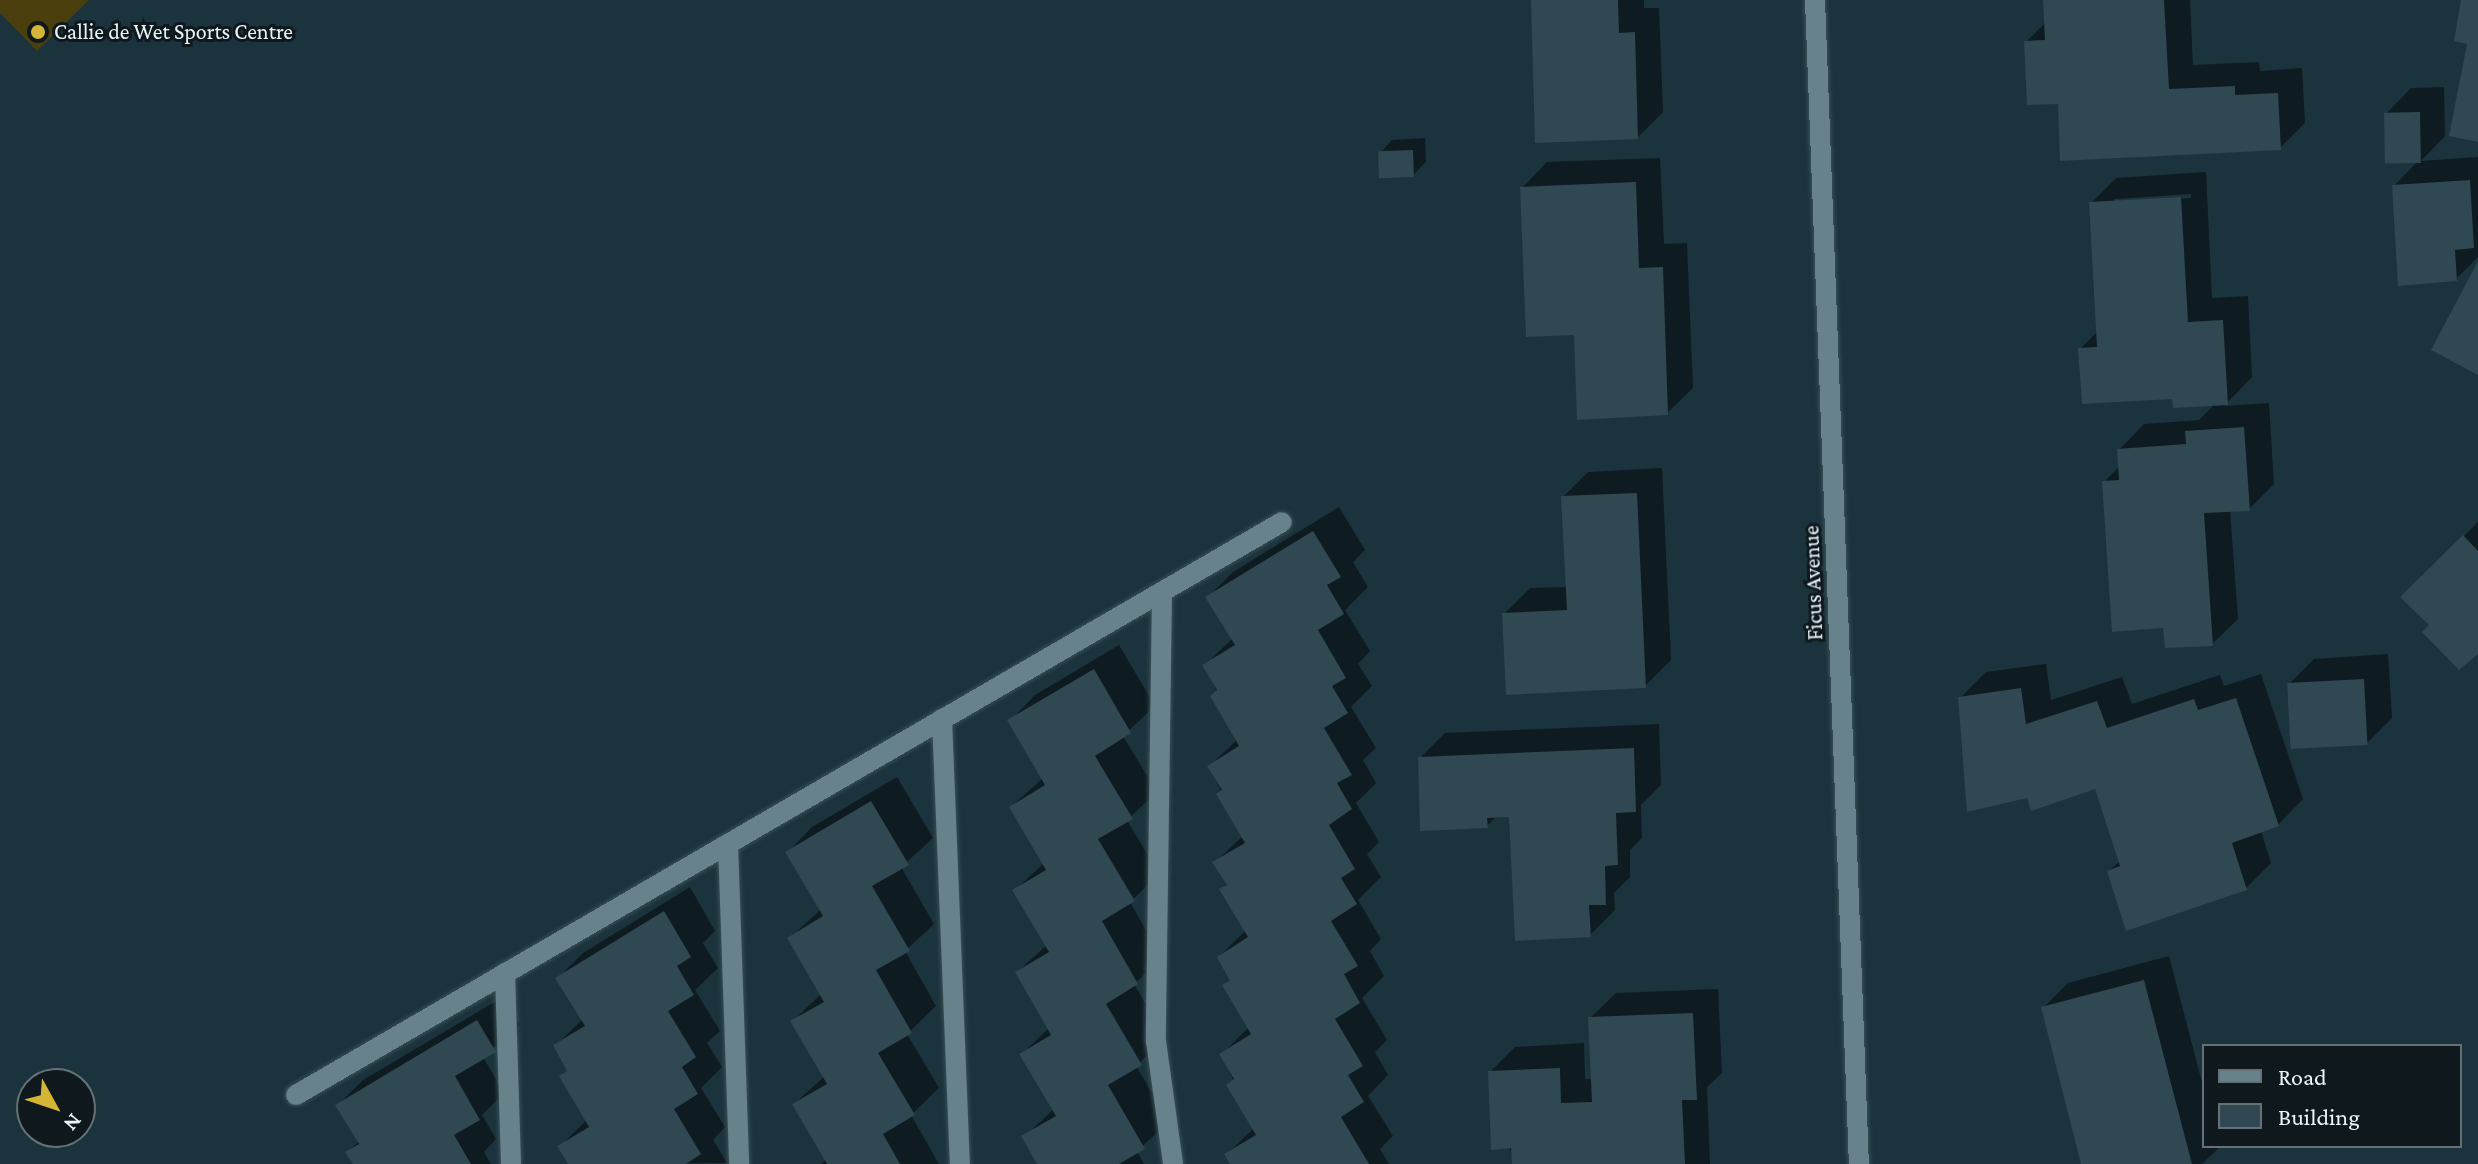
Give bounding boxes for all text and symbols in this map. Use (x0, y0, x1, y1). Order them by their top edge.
place label: Callie de Wet Sports Centre (54, 19, 293, 45)
marker: Callie de Wet Sports Centre (29, 23, 47, 41)
street label: Ficus Avenue (1798, 525, 1828, 641)
legend (2202, 1044, 2462, 1148)
text: Road (2278, 1063, 2327, 1090)
north arrow (16, 1068, 96, 1148)
text: Building (2278, 1103, 2360, 1130)
text: N (59, 1109, 88, 1136)

